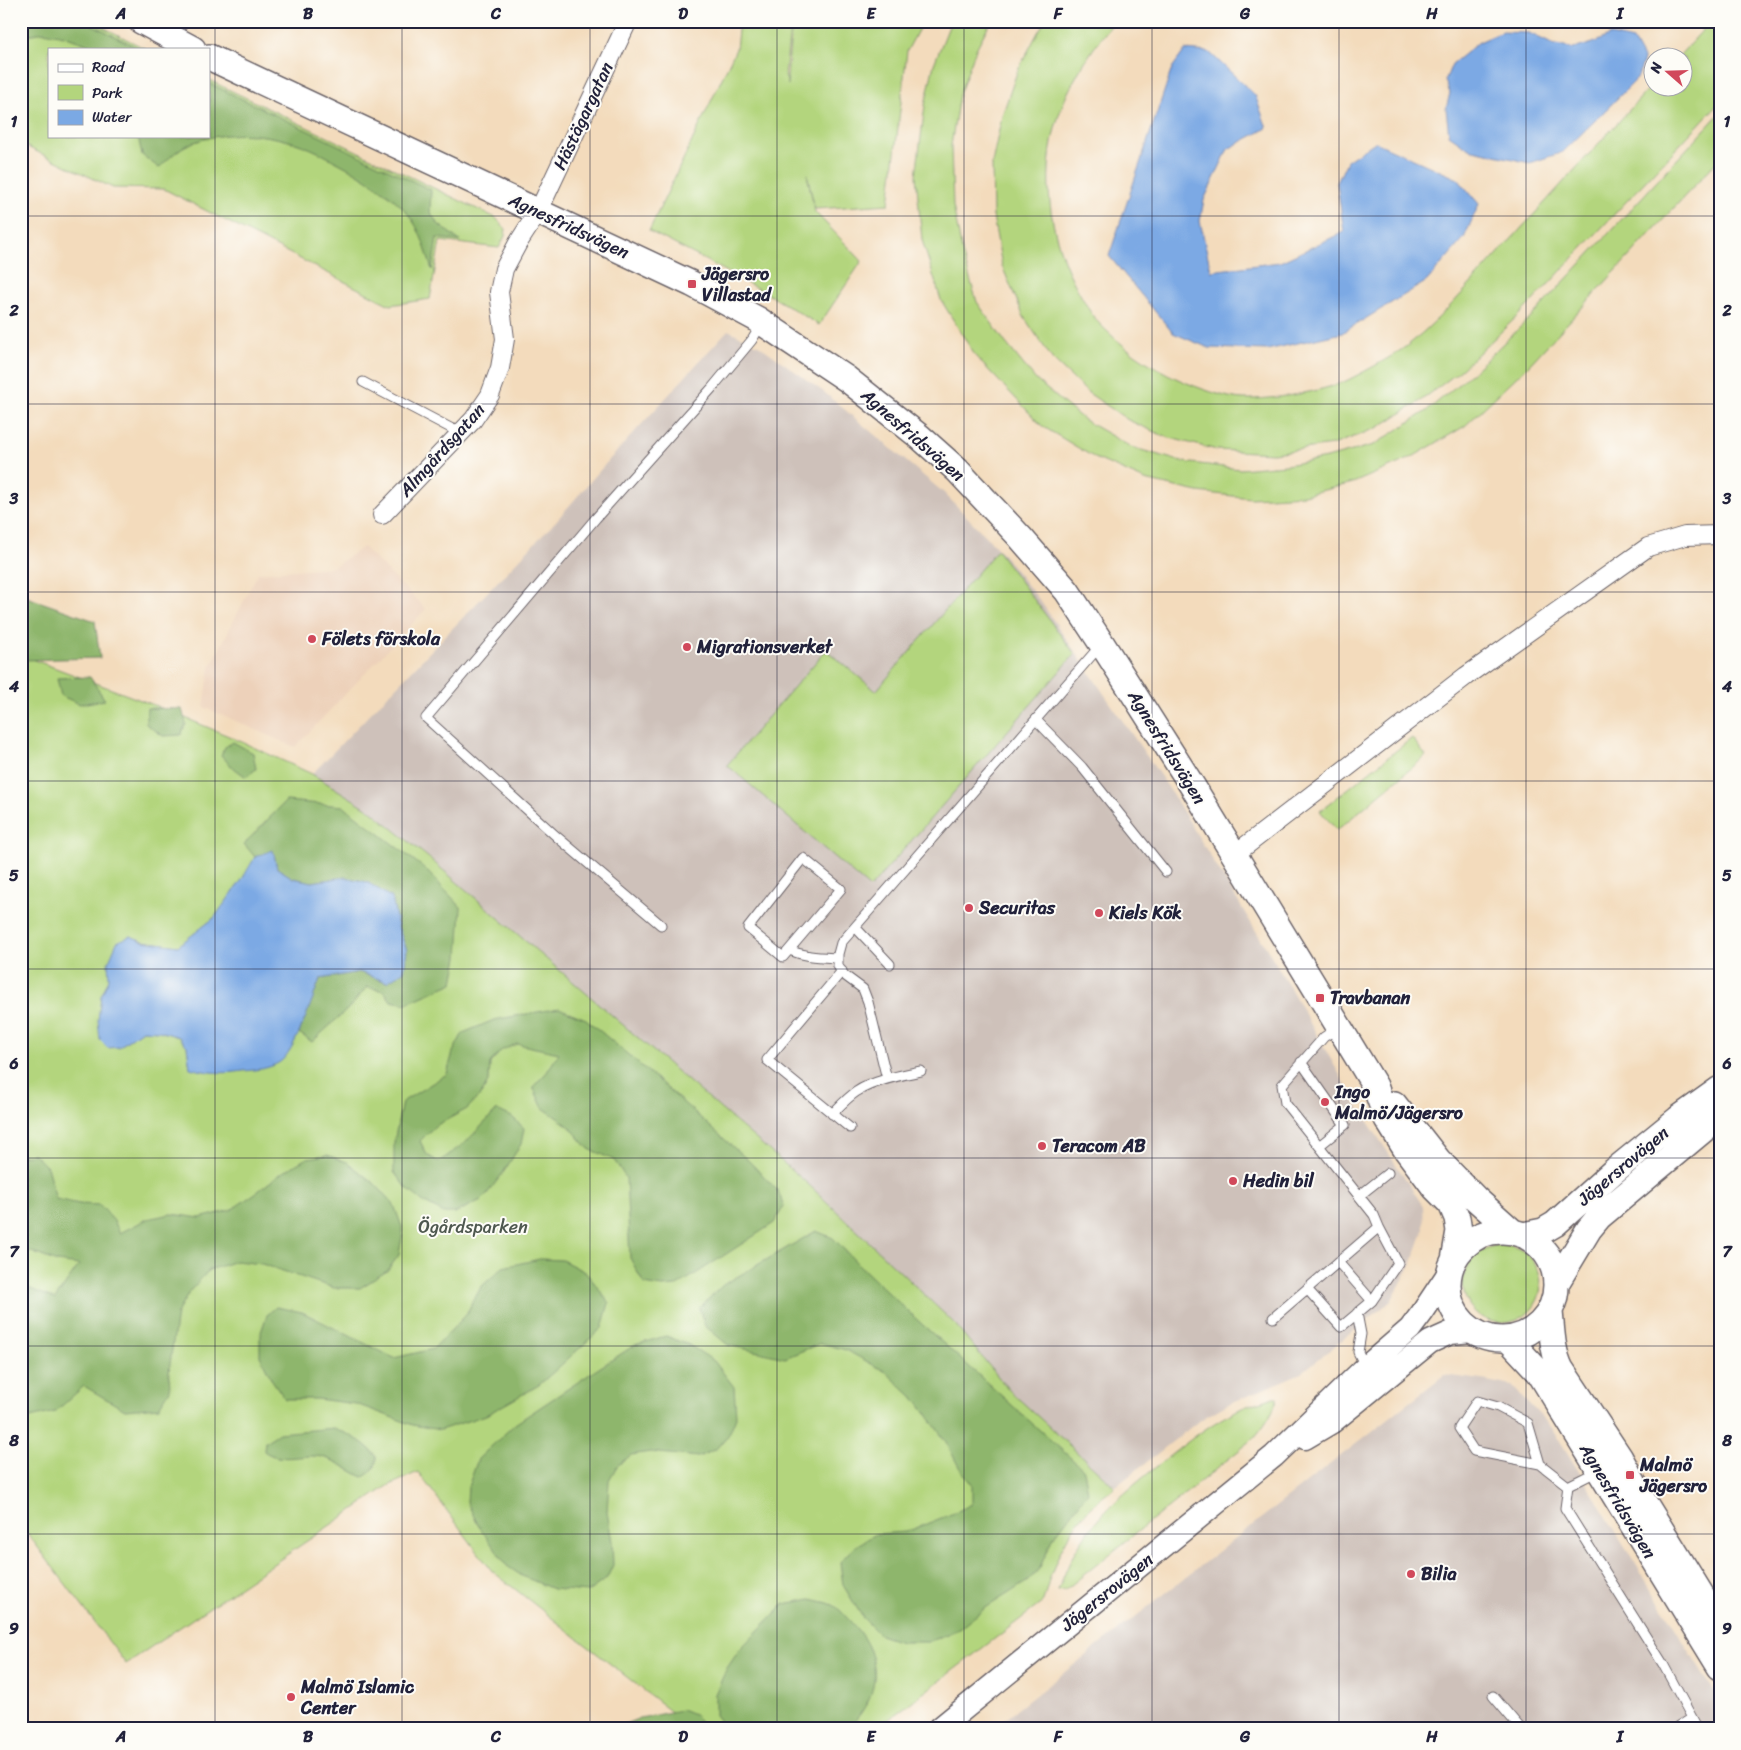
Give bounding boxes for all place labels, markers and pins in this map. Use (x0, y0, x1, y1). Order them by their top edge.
place label: Jägersro Villastad (701, 258, 772, 311)
marker: Jägersro Villastad (686, 278, 698, 290)
place label: Fölets förskola (321, 623, 441, 655)
place label: Migrationsverket (696, 631, 834, 663)
marker: Fölets förskola (306, 633, 318, 645)
marker: Migrationsverket (681, 641, 693, 653)
place label: Securitas (978, 892, 1056, 924)
place label: Kiels Kök (1108, 897, 1182, 929)
marker: Securitas (963, 902, 975, 914)
marker: Kiels Kök (1093, 907, 1105, 919)
place label: Travbanan (1330, 982, 1411, 1014)
marker: Travbanan (1314, 992, 1326, 1004)
place label: Ingo Malmö/Jägersro (1334, 1076, 1464, 1129)
marker: Ingo Malmö/Jägersro (1319, 1096, 1331, 1108)
place label: Teracom AB (1052, 1130, 1146, 1162)
marker: Teracom AB (1036, 1140, 1048, 1152)
place label: Hedin bil (1242, 1165, 1314, 1197)
marker: Hedin bil (1227, 1175, 1239, 1187)
place label: Malmö Jägersro (1639, 1449, 1708, 1502)
marker: Malmö Jägersro (1624, 1469, 1636, 1481)
place label: Bilia (1421, 1558, 1457, 1590)
marker: Bilia (1405, 1568, 1417, 1580)
place label: Malmö Islamic Center (300, 1671, 415, 1724)
marker: Malmö Islamic Center (285, 1691, 297, 1703)

